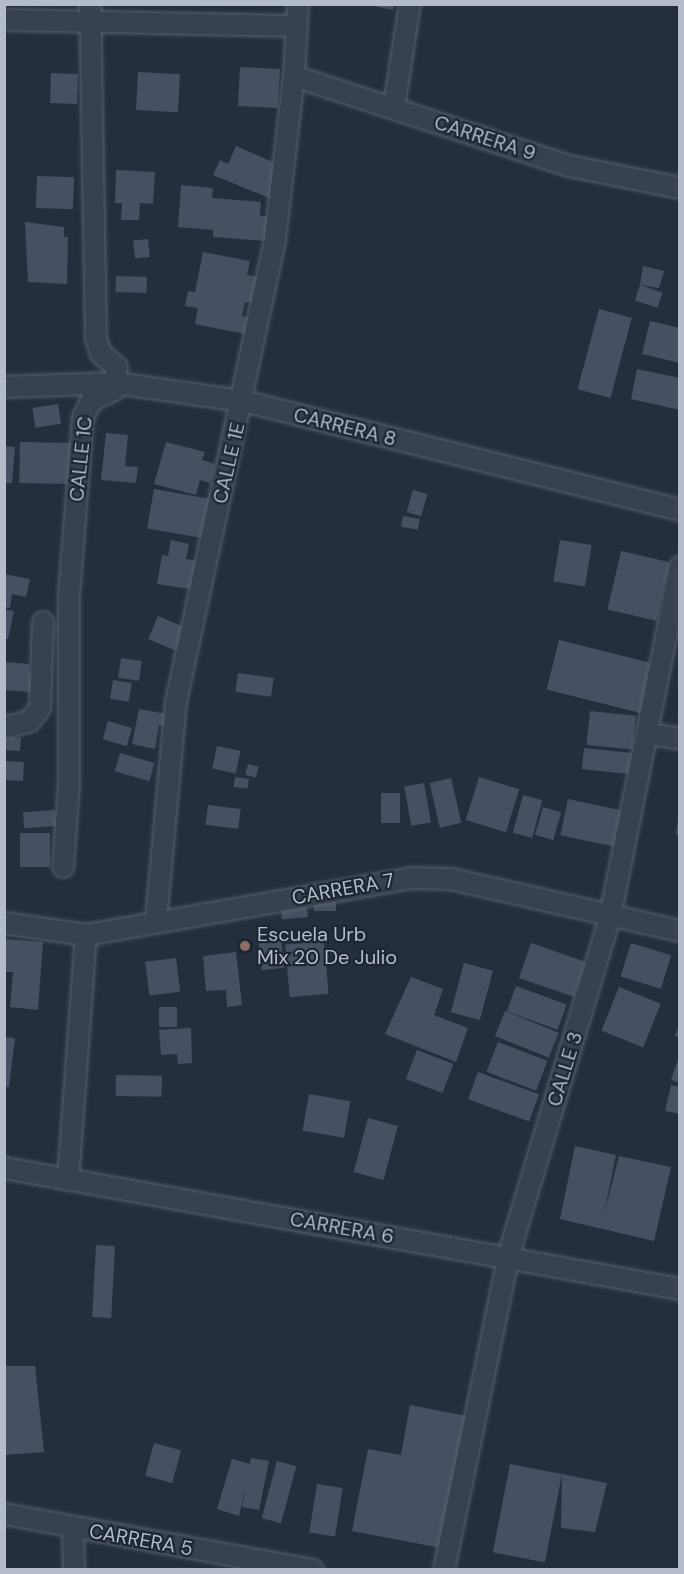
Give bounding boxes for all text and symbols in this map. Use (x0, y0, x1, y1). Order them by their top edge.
street label: CARRERA 9 (431, 110, 539, 166)
street label: CARRERA 8 (291, 403, 399, 451)
street label: CALLE 1C (65, 415, 97, 503)
street label: CALLE 1E (208, 420, 250, 506)
street label: CARRERA 7 (290, 868, 396, 910)
place label: Escuela Urb Mix 20 De Julio (257, 922, 397, 969)
marker: Escuela Urb Mix 20 De Julio (238, 939, 252, 953)
street label: CALLE 3 (542, 1029, 588, 1109)
street label: CARRERA 6 (288, 1207, 396, 1249)
street label: CARRERA 5 (87, 1519, 195, 1561)

